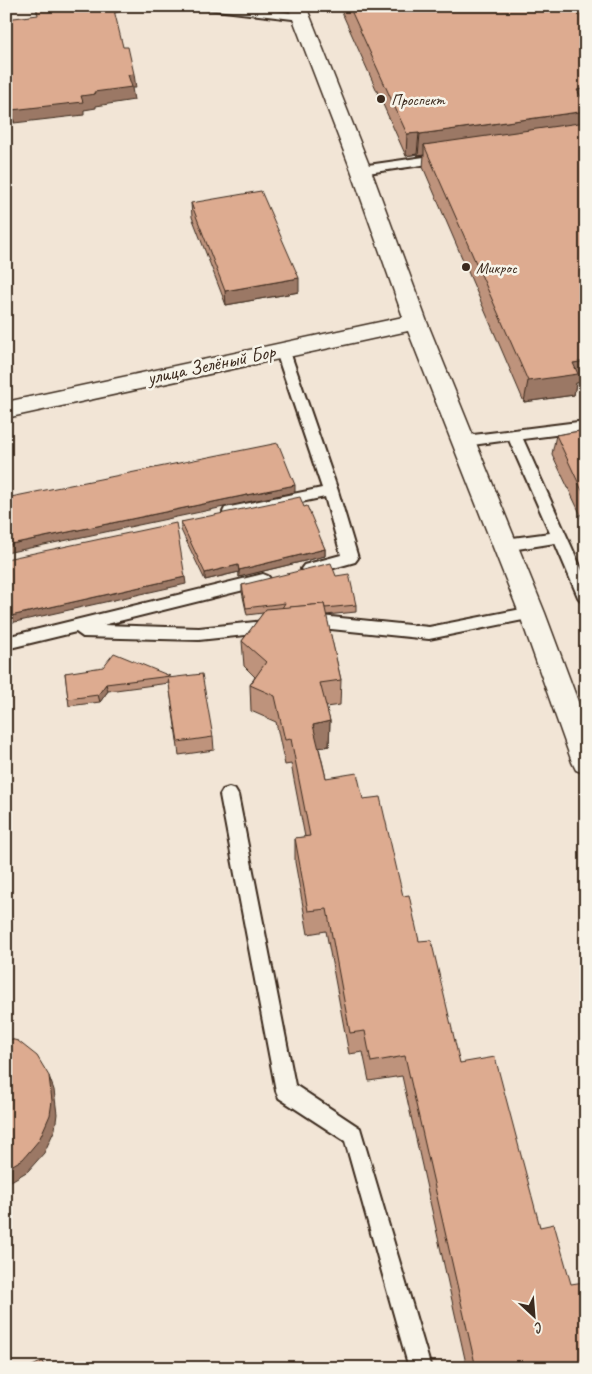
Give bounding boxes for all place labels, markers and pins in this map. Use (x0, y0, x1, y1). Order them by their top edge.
place label: Проспект (391, 90, 446, 110)
marker: Проспект (375, 93, 387, 105)
place label: Микрос (476, 258, 518, 278)
marker: Микрос (460, 261, 472, 273)

